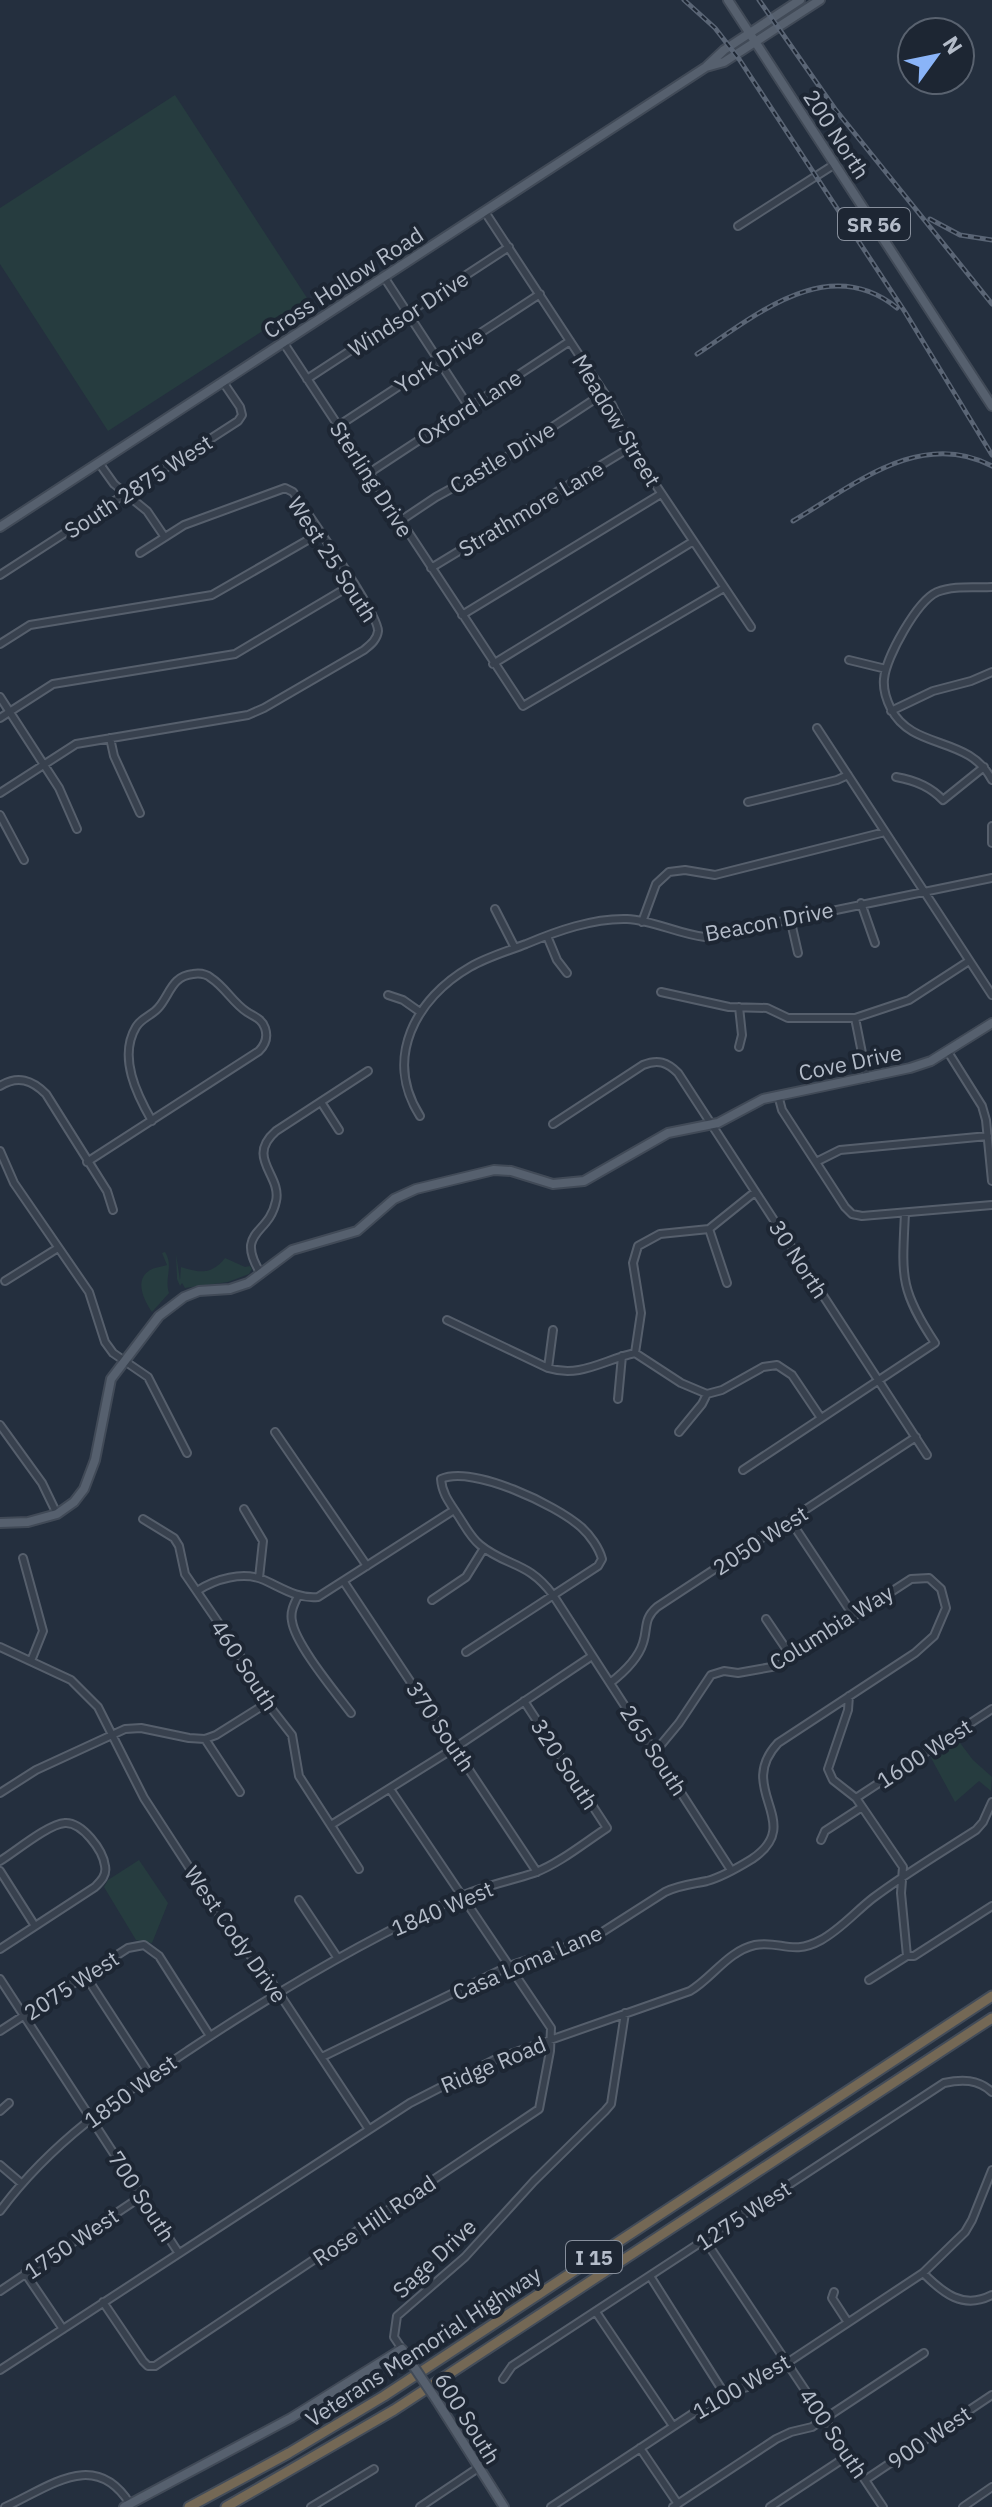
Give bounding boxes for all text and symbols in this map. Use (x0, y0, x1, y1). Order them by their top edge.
north arrow (896, 16, 976, 96)
text: N (937, 30, 970, 59)
street label: 200 North (797, 84, 877, 184)
road number: SR 56 (838, 208, 910, 240)
street label: Cross Hollow Road (258, 219, 428, 345)
street label: Windsor Drive (342, 263, 474, 363)
street label: York Drive (389, 321, 489, 399)
street label: Meadow Street (566, 349, 668, 491)
street label: Oxford Lane (411, 362, 527, 452)
street label: Castle Drive (444, 414, 560, 500)
street label: Sterling Drive (324, 416, 420, 542)
street label: South 2875 West (59, 427, 217, 545)
street label: Strathmore Lane (453, 453, 609, 563)
street label: West 25 South (282, 491, 384, 627)
street label: Beacon Drive (702, 894, 836, 948)
street label: Cove Drive (796, 1037, 904, 1087)
street label: 30 North (763, 1214, 835, 1304)
street label: 2050 West (707, 1499, 813, 1581)
street label: Columbia Way (764, 1577, 898, 1677)
street label: 460 South (205, 1614, 285, 1716)
street label: 370 South (400, 1675, 482, 1777)
street label: 265 South (614, 1699, 694, 1801)
street label: 1600 West (871, 1712, 977, 1794)
street label: 320 South (525, 1713, 605, 1815)
street label: West Cody Drive (178, 1860, 294, 2008)
street label: 1840 West (387, 1874, 497, 1942)
street label: Casa Loma Lane (448, 1917, 606, 2007)
street label: 2075 West (18, 1944, 124, 2026)
street label: Ridge Road (436, 2029, 550, 2099)
street label: 1850 West (78, 2048, 182, 2134)
street label: 700 South (102, 2145, 182, 2247)
street label: Rose Hill Road (307, 2168, 441, 2272)
street label: 1275 West (690, 2174, 796, 2256)
street label: 1750 West (18, 2201, 124, 2285)
street label: Sage Drive (386, 2212, 482, 2304)
road number: I 15 (566, 2241, 622, 2273)
street label: Veterans Memorial Highway (300, 2259, 546, 2433)
street label: 1100 West (687, 2347, 795, 2425)
street label: 600 South (429, 2367, 507, 2469)
street label: 400 South (793, 2382, 875, 2484)
street label: 900 West (882, 2399, 976, 2475)

